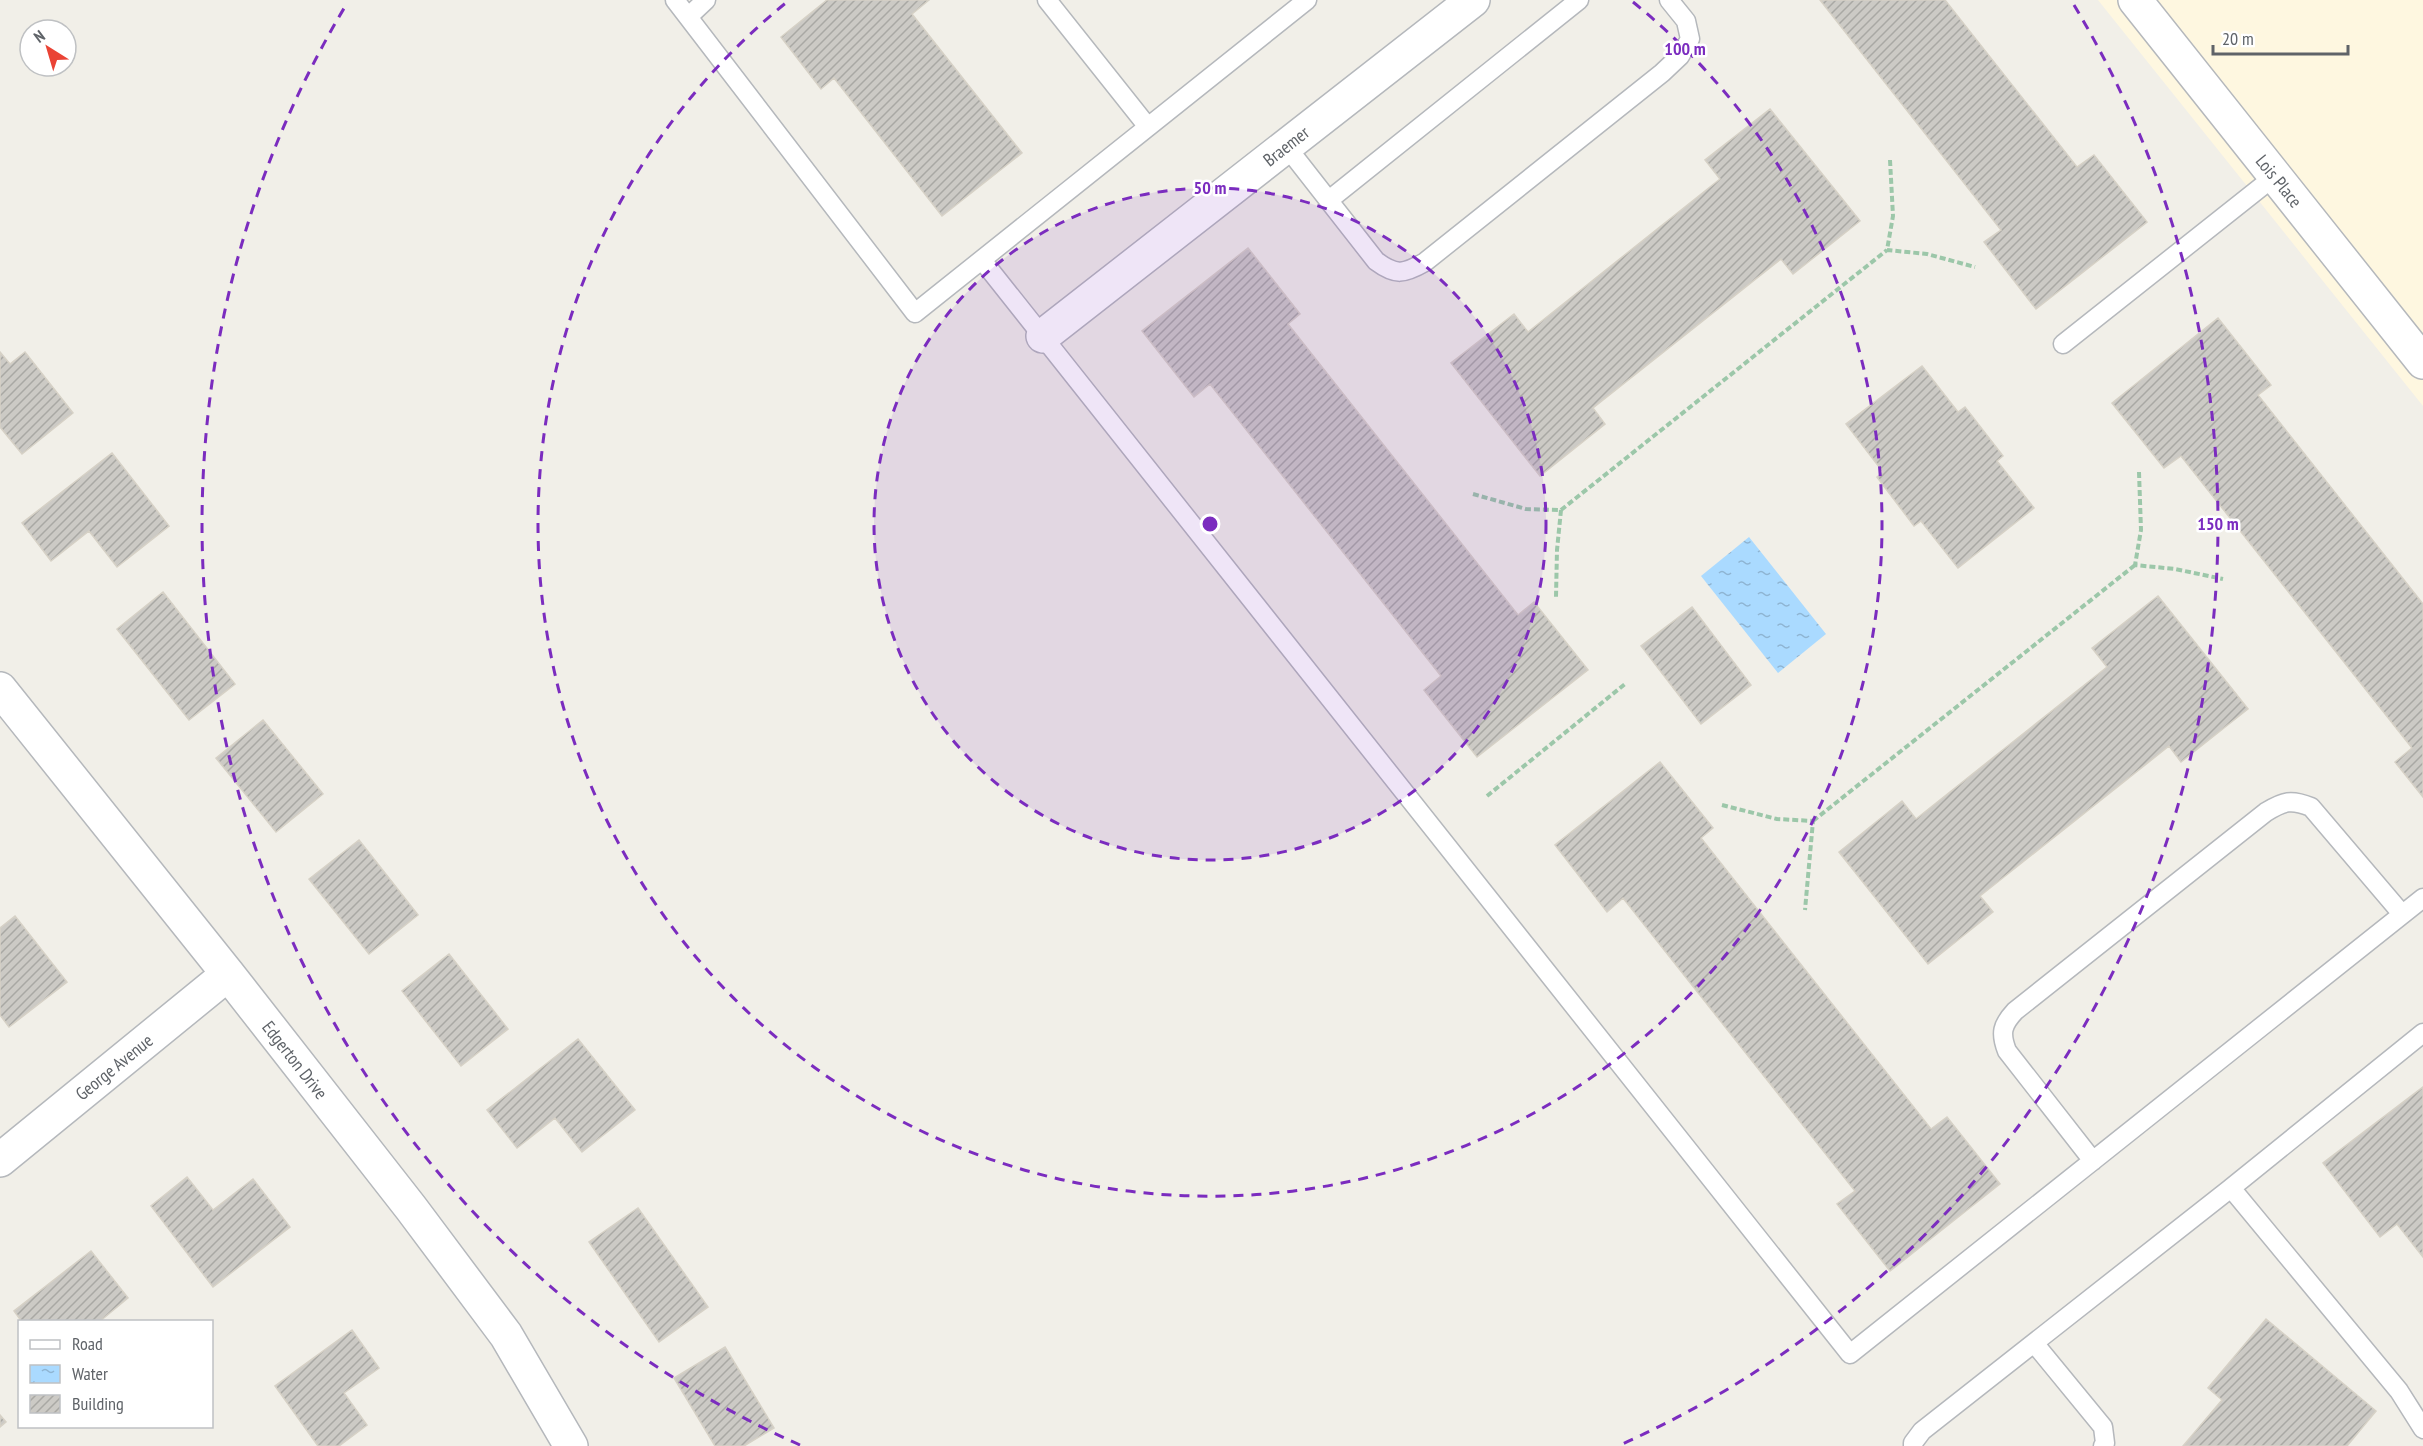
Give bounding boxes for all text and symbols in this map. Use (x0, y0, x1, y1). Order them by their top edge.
north arrow (18, 18, 78, 78)
scale bar (2213, 18, 2348, 56)
text: N (30, 25, 48, 47)
text: 20 m (2222, 27, 2254, 50)
text: 100 m (1664, 37, 1706, 60)
street label: Braemer (1258, 121, 1314, 171)
street label: Lois Place (2251, 150, 2307, 212)
text: 50 m (1194, 176, 1226, 199)
text: 150 m (2197, 512, 2239, 535)
centre of rings (1200, 514, 1220, 534)
street label: Edgerton Drive (257, 1016, 333, 1104)
street label: George Avenue (71, 1029, 157, 1105)
legend (18, 1320, 213, 1428)
text: Road (72, 1332, 103, 1355)
text: Water (72, 1362, 108, 1385)
text: Building (72, 1392, 124, 1415)

